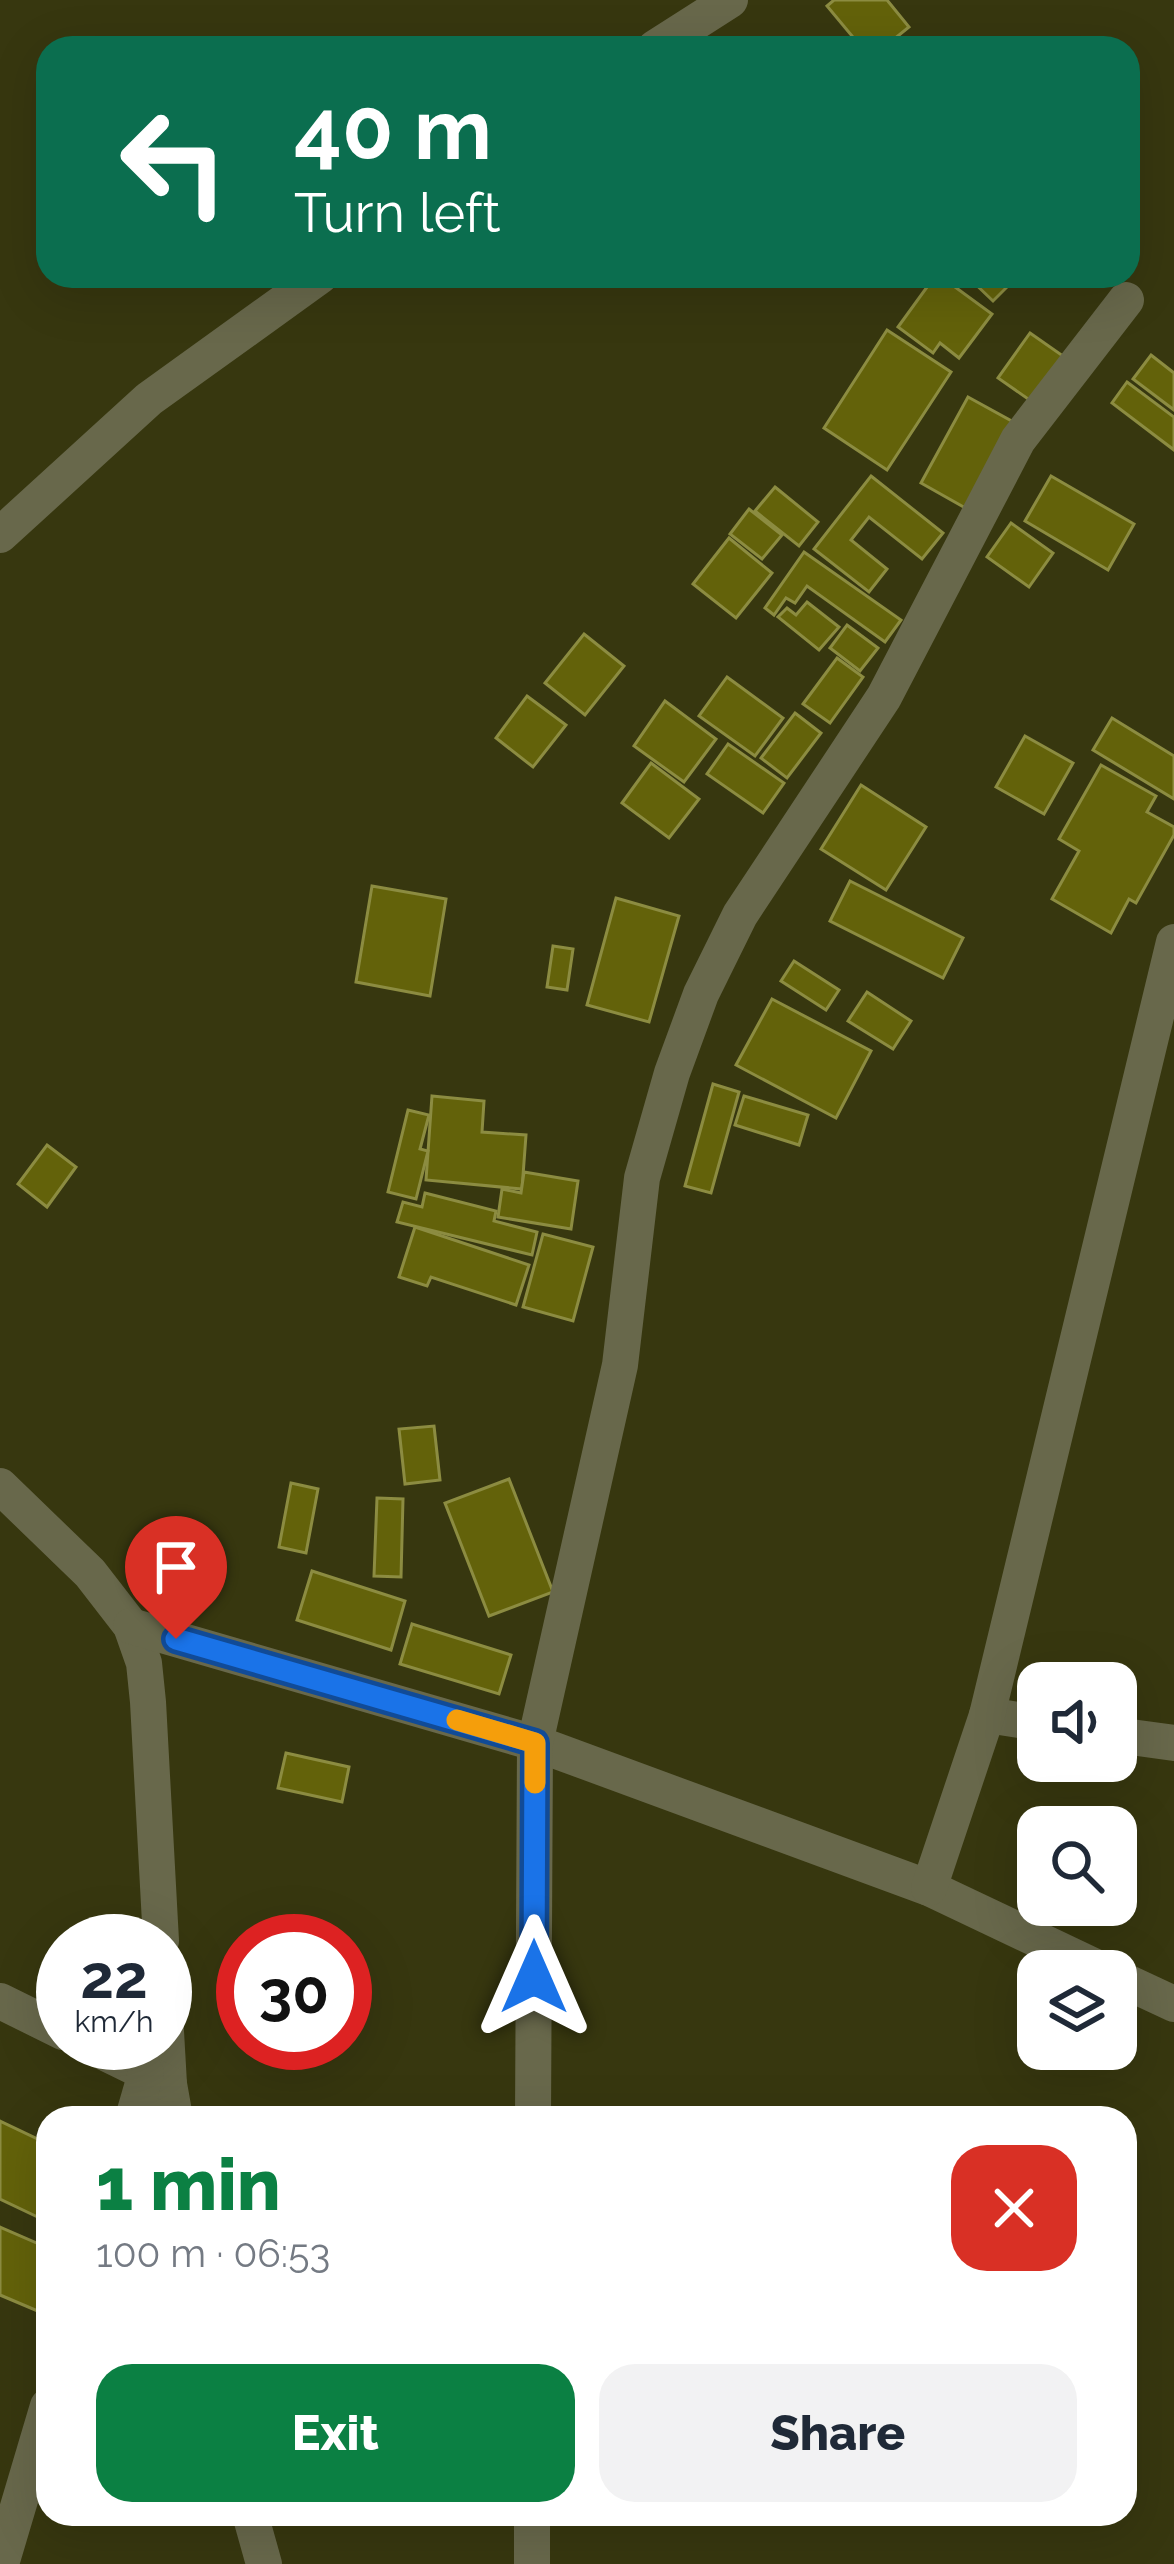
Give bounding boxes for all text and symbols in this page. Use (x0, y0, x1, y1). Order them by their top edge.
text: 40 m (294, 80, 492, 179)
icon: left (96, 84, 252, 240)
text: Turn left (294, 181, 501, 245)
pin (125, 1516, 227, 1639)
icon: arrive (143, 1534, 209, 1600)
map controls (1017, 1662, 1137, 2070)
button: sound (1017, 1662, 1137, 1782)
button: search (1017, 1806, 1137, 1926)
speed limit sign: 30 (216, 1914, 372, 2070)
position arrow (471, 1914, 597, 2040)
text: 22 (80, 1942, 148, 2012)
button: layers (1017, 1950, 1137, 2070)
text: km/h (74, 2004, 154, 2039)
text: 1 min (96, 2142, 281, 2227)
button: close (951, 2145, 1077, 2271)
text: 100 m · 06:53 (96, 2230, 330, 2276)
button: Exit (96, 2364, 575, 2502)
button: Share (599, 2364, 1077, 2502)

